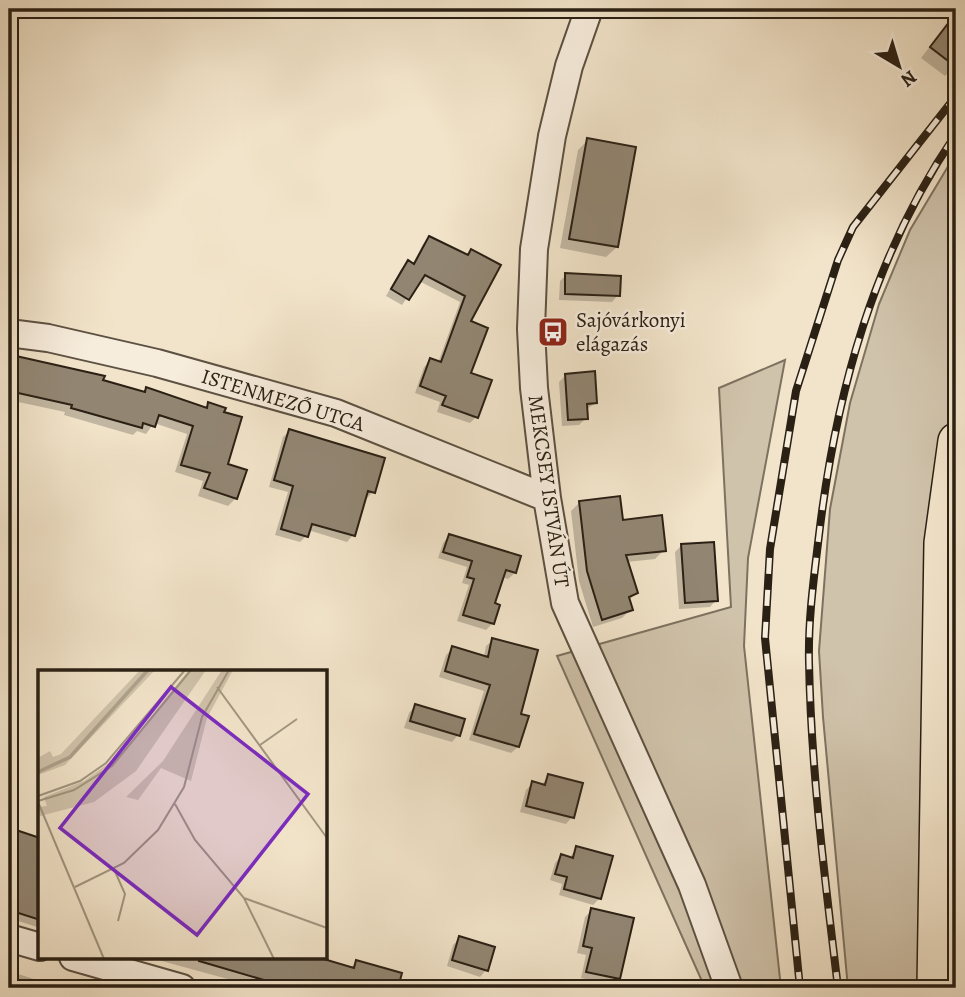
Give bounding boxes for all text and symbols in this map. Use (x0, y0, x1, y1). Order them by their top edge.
north arrow (864, 32, 934, 102)
text: N (895, 64, 922, 93)
place label: Sajóvárkonyi elágazás (576, 306, 686, 358)
bus stop icon: Sajóvárkonyi elágazás (536, 315, 570, 349)
street label: ISTENMEZŐ UTCA (198, 362, 369, 438)
street label: MEKCSEY ISTVÁN ÚT (522, 393, 576, 589)
inset map (38, 670, 327, 958)

